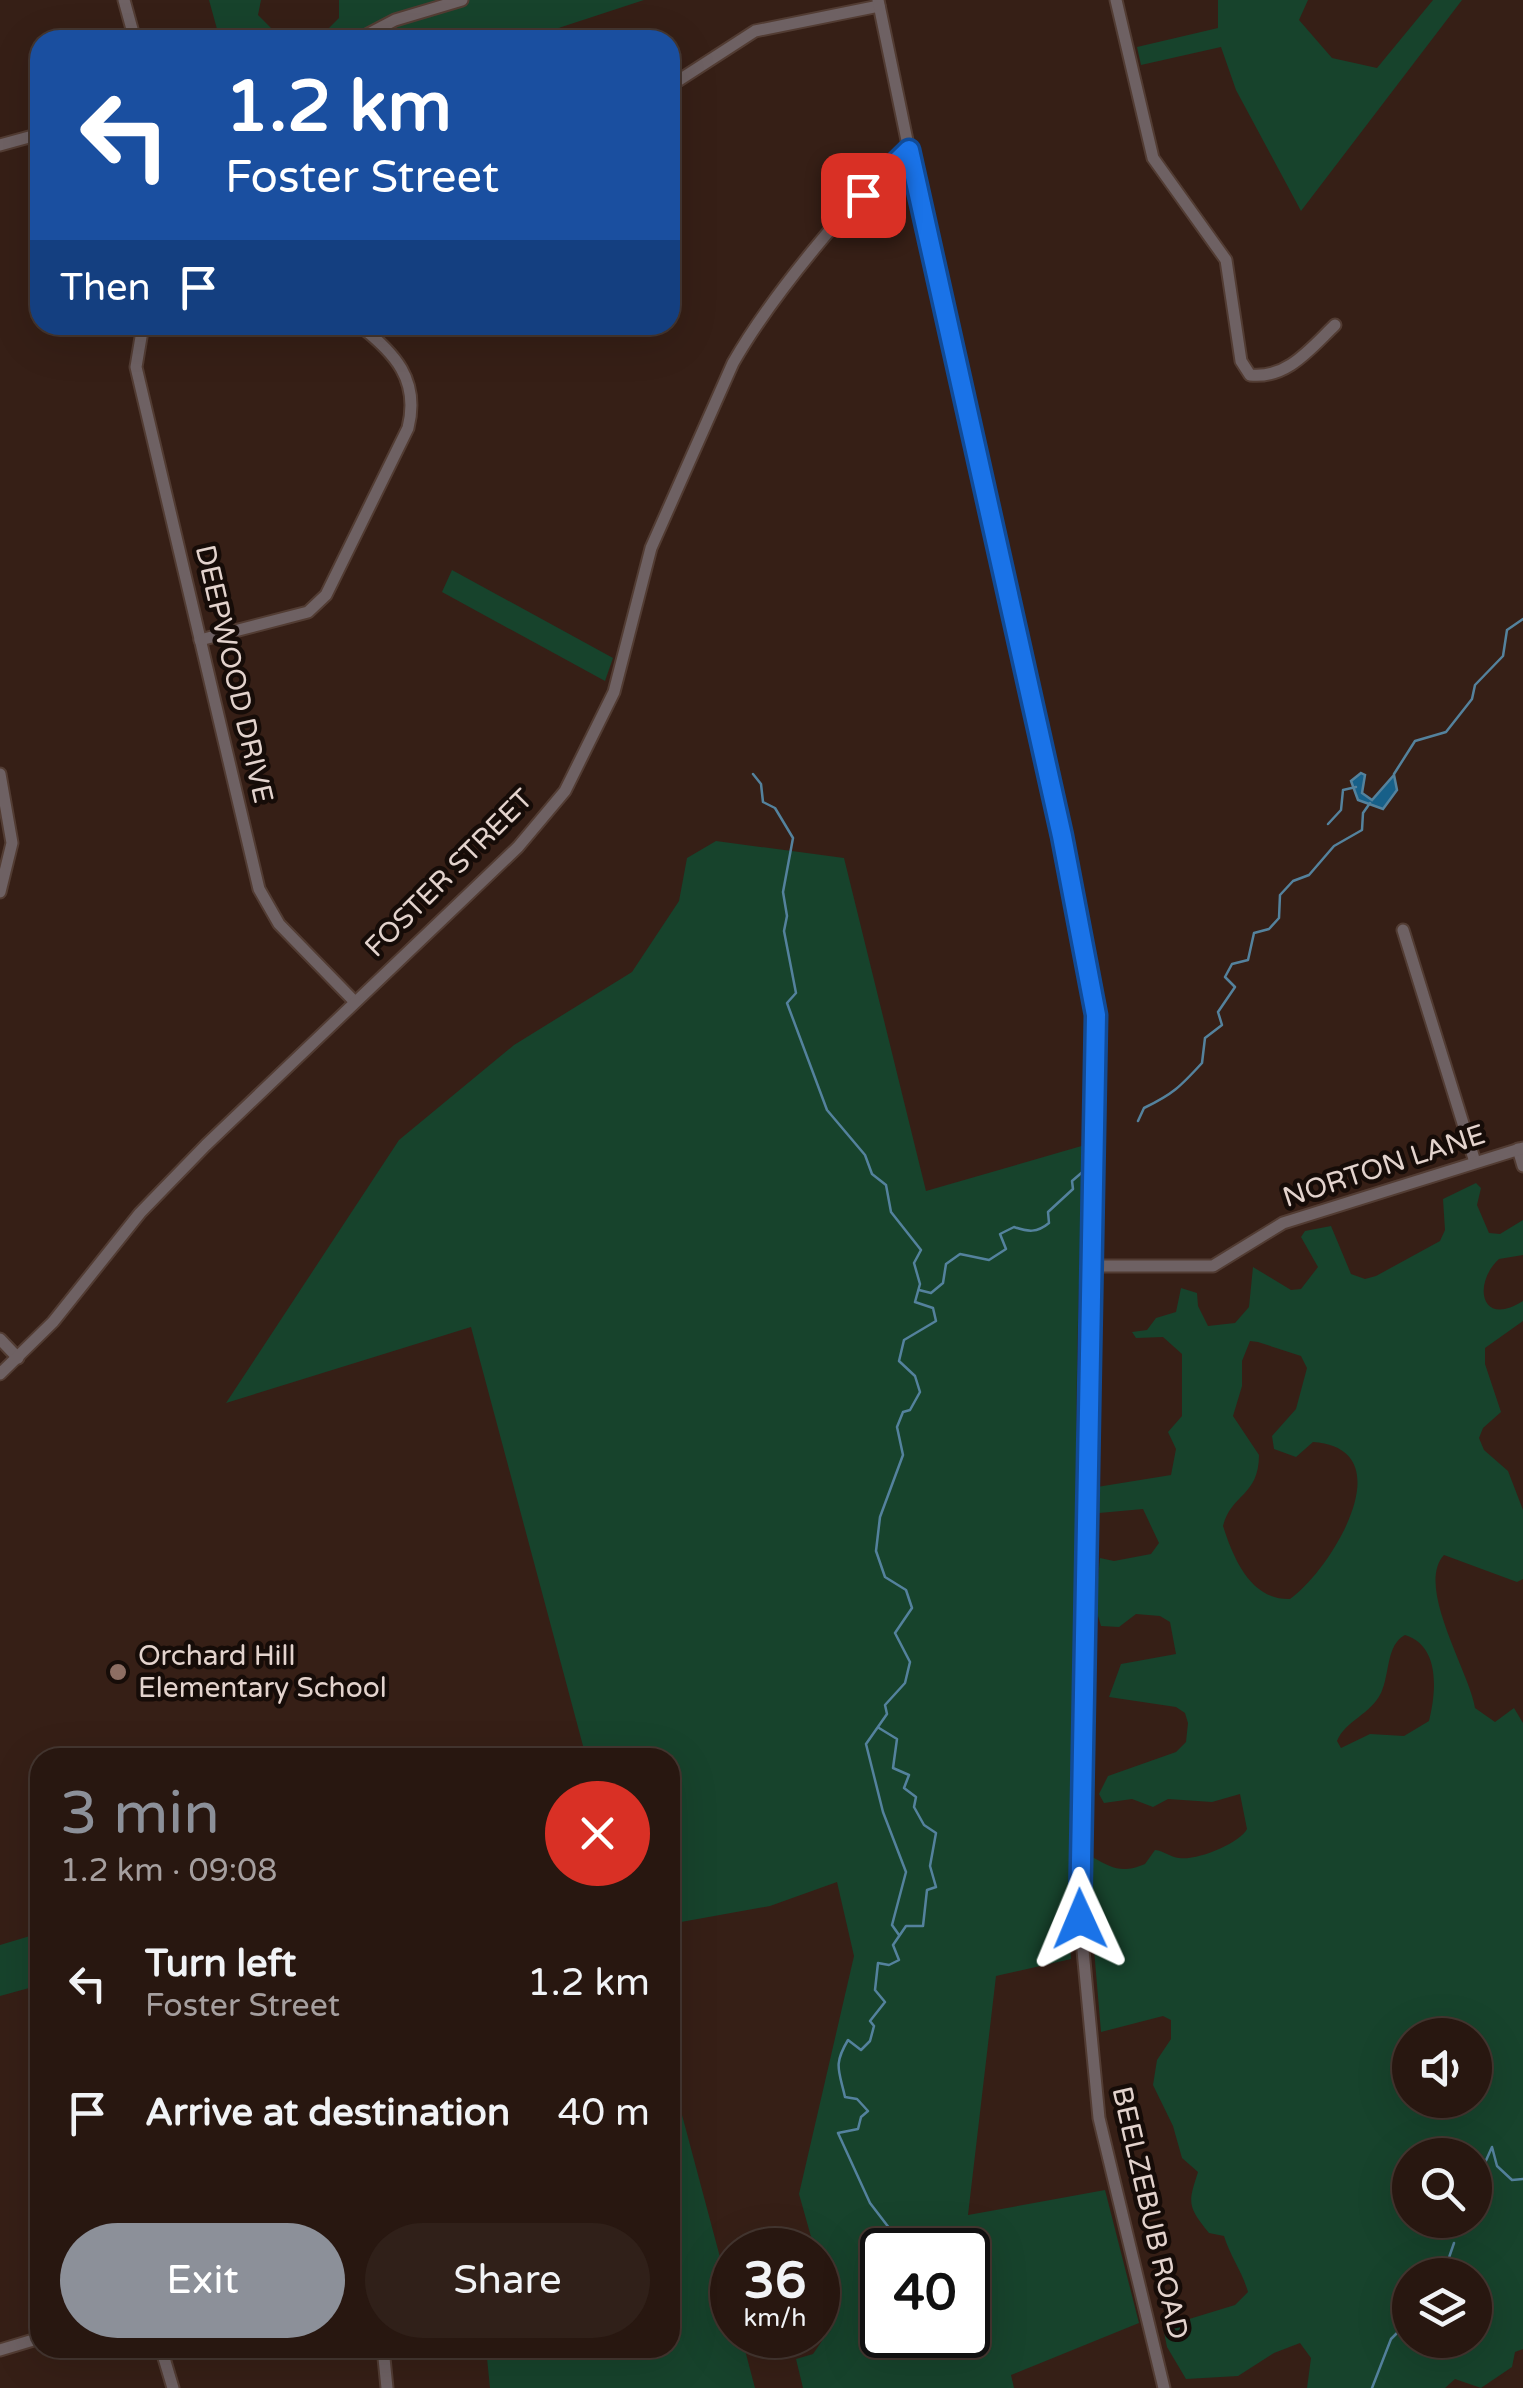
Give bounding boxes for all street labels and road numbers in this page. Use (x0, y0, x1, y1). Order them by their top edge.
street label: DEEPWOOD DRIVE (188, 542, 280, 806)
street label: FOSTER STREET (358, 782, 540, 964)
street label: NORTON LANE (1278, 1117, 1490, 1215)
street label: BEELZEBUB ROAD (1104, 2083, 1196, 2343)

